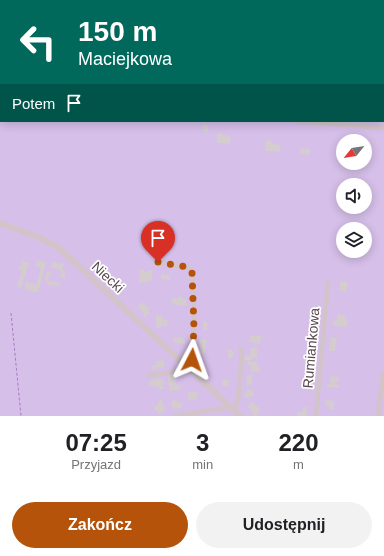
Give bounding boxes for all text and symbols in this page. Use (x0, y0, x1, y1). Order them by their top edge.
icon: left (12, 16, 64, 68)
text: 150 m (78, 16, 157, 47)
text: Maciejkowa (78, 49, 172, 69)
icon: arrive (63, 92, 85, 114)
text: Potem (12, 95, 55, 112)
north arrow (336, 134, 372, 170)
map controls (336, 134, 372, 258)
button: sound (336, 178, 372, 214)
pin (141, 221, 175, 262)
button: layers (336, 222, 372, 258)
icon: arrive (147, 227, 169, 249)
street label: Niecki (89, 258, 127, 296)
street label: Rumiankowa (300, 307, 323, 389)
position arrow (171, 339, 213, 381)
text: 07:25 (65, 429, 127, 456)
text: 3 (196, 429, 209, 456)
text: 220 (279, 429, 319, 456)
text: Przyjazd (71, 457, 121, 472)
text: min (192, 457, 213, 472)
text: m (293, 457, 304, 472)
button: Zakończ (12, 502, 188, 548)
button: Udostępnij (196, 502, 372, 548)

